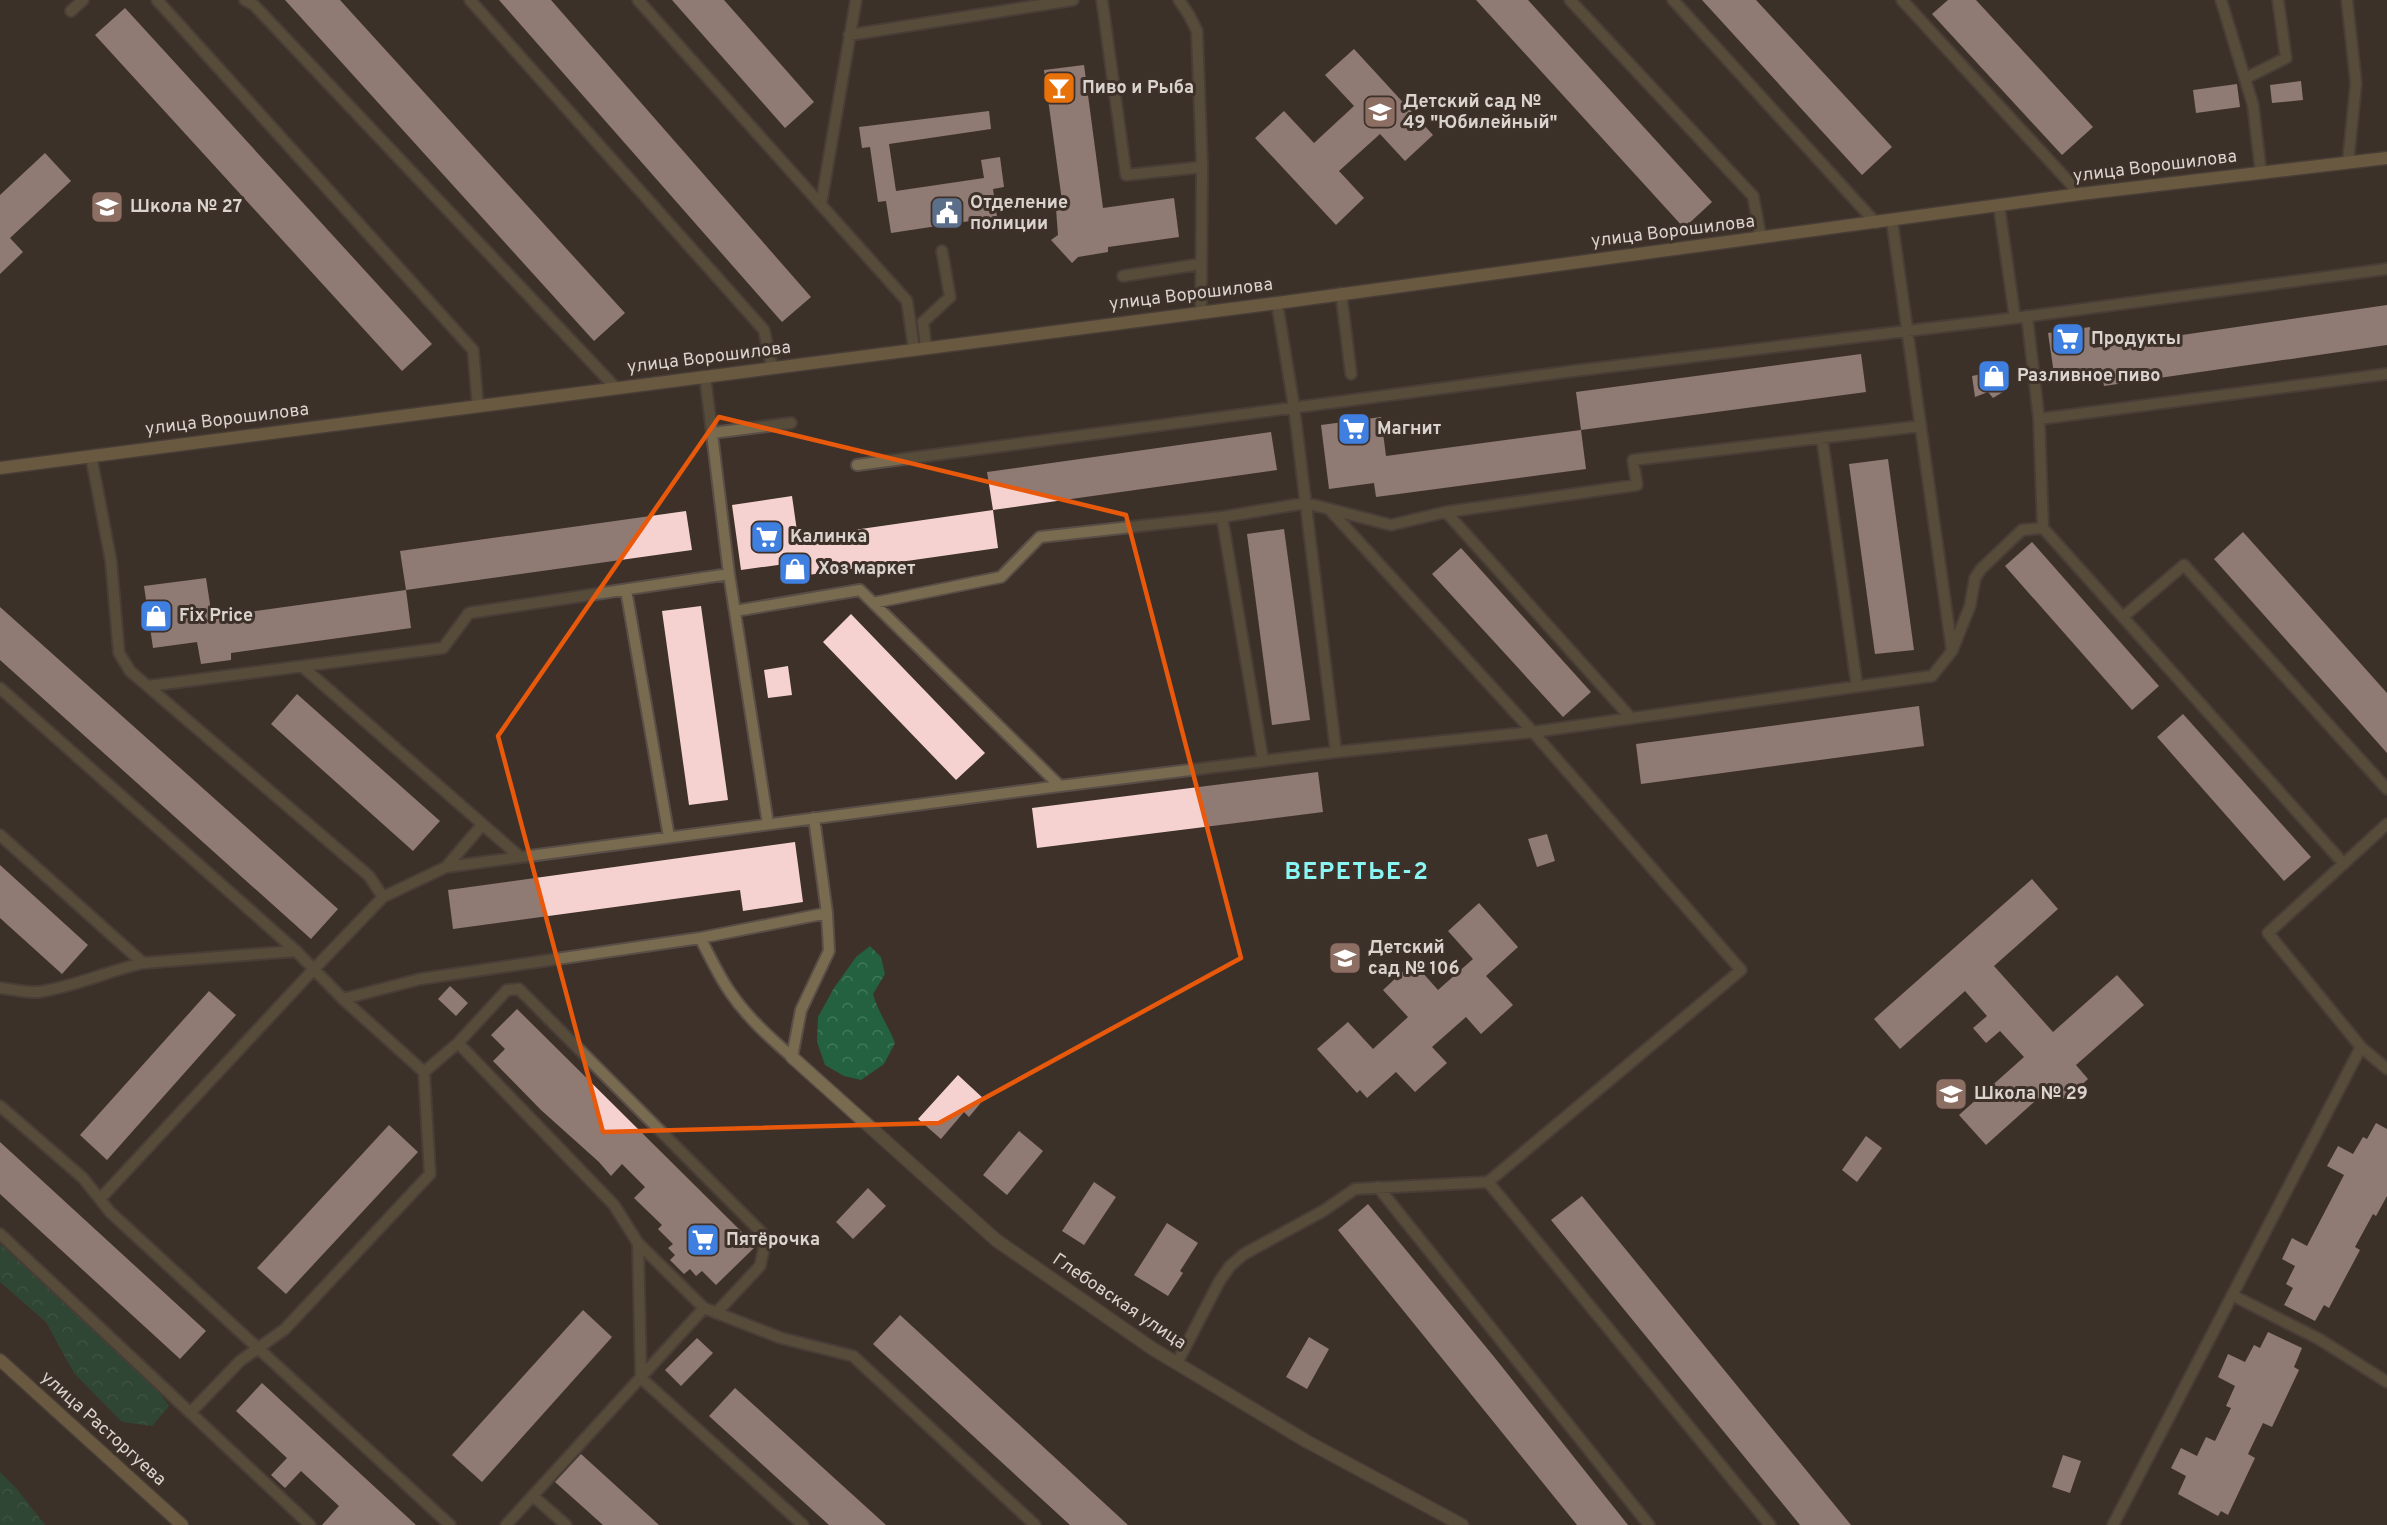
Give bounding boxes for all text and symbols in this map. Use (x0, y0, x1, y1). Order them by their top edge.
bar icon: Пиво и Рыба (1041, 70, 1077, 106)
place label: Пиво и Рыба (1082, 77, 1194, 100)
place label: Детский сад № 49 "Юбилейный" (1403, 91, 1558, 135)
school or university icon: Детский сад № 49 "Юбилейный" (1362, 94, 1398, 130)
street label: улица Ворошилова (2072, 146, 2238, 188)
school or university icon: Школа № 27 (89, 189, 125, 225)
place label: Отделение полиции (970, 192, 1068, 236)
public building icon: Отделение полиции (929, 195, 965, 231)
place label: Школа № 27 (130, 196, 242, 219)
street label: улица Ворошилова (1590, 211, 1756, 253)
street label: улица Ворошилова (1108, 274, 1274, 316)
supermarket icon: Продукты (2050, 321, 2086, 357)
place label: Продукты (2091, 328, 2181, 351)
street label: улица Ворошилова (626, 337, 792, 379)
shop icon: Разливное пиво (1976, 358, 2012, 394)
place label: Разливное пиво (2017, 365, 2161, 388)
street label: улица Ворошилова (144, 399, 310, 441)
supermarket icon: Магнит (1336, 411, 1372, 447)
place label: Магнит (1377, 418, 1442, 441)
supermarket icon: Калинка (749, 519, 785, 555)
place label: Калинка (790, 526, 867, 549)
shop icon: Хоз маркет (777, 551, 813, 587)
place label: Хоз маркет (818, 558, 916, 581)
shop icon: Fix Price (138, 598, 174, 634)
place label: Fix Price (179, 605, 253, 628)
district label: ВЕРЕТЬЕ-2 (1284, 858, 1430, 888)
place label: Детский сад № 106 (1368, 937, 1460, 981)
school or university icon: Детский сад № 106 (1327, 940, 1363, 976)
school or university icon: Школа № 29 (1933, 1076, 1969, 1112)
place label: Школа № 29 (1974, 1083, 2088, 1106)
supermarket icon: Пятёрочка (685, 1222, 721, 1258)
place label: Пятёрочка (726, 1229, 820, 1252)
street label: Глебовская улица (1048, 1249, 1190, 1355)
street label: улица Расторгуева (35, 1366, 171, 1492)

